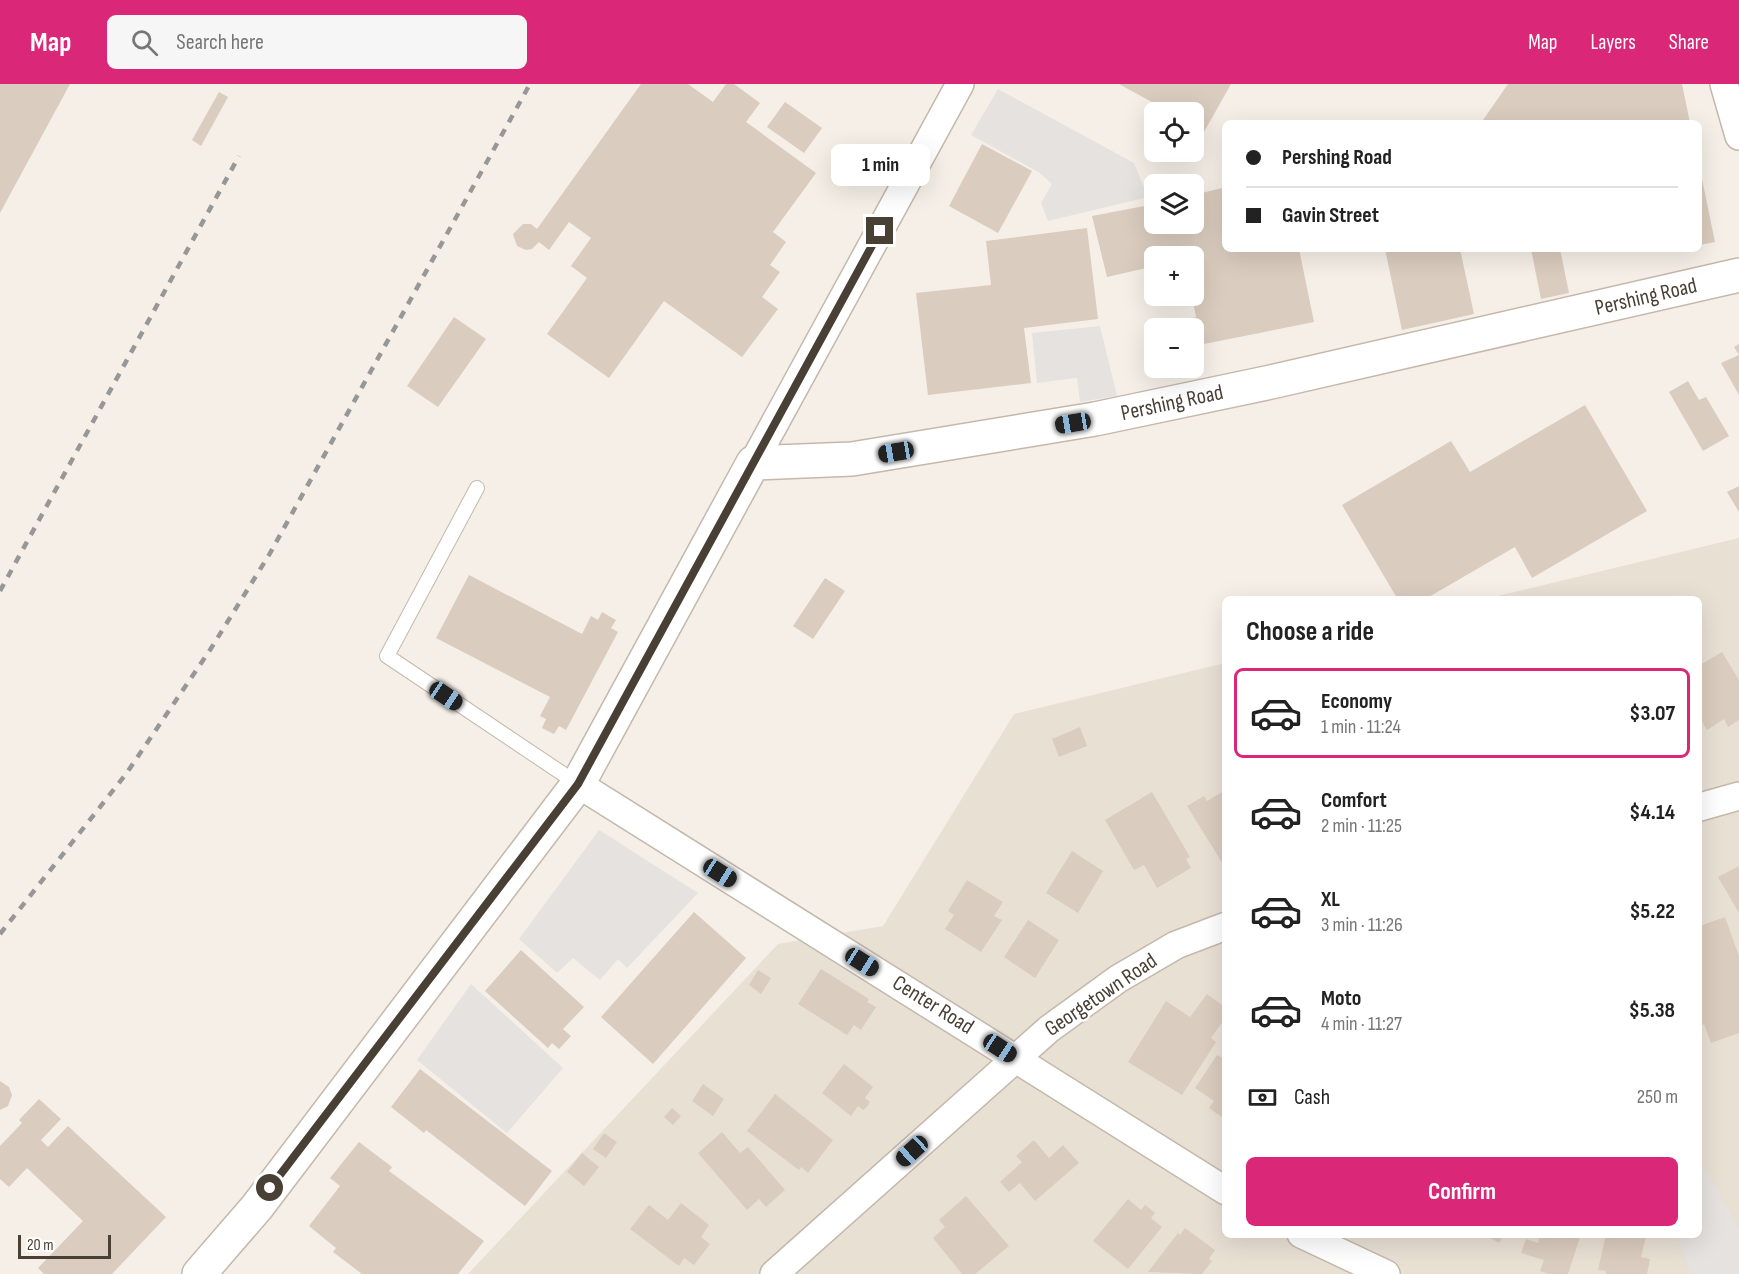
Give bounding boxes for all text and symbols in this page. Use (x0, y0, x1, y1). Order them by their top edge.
search box (107, 15, 527, 69)
text: Map (30, 26, 71, 59)
icon: search (128, 26, 161, 59)
text: Search here (176, 29, 264, 56)
text: Map (1528, 30, 1557, 55)
text: Layers (1590, 30, 1636, 55)
text: Share (1669, 30, 1709, 55)
map controls (1144, 102, 1204, 378)
button: locate (1144, 102, 1204, 162)
callout: 1 min (830, 144, 930, 186)
text: Pershing Road (1282, 144, 1392, 171)
text: 1 min (862, 153, 899, 177)
button: layers (1144, 174, 1204, 234)
text: Gavin Street (1282, 202, 1379, 229)
route end (866, 217, 893, 244)
button: + (1144, 246, 1204, 306)
street label: Pershing Road (1592, 272, 1700, 322)
button: − (1144, 318, 1204, 378)
street label: Pershing Road (1118, 379, 1226, 427)
car (1054, 411, 1092, 435)
car (877, 440, 915, 464)
text: Choose a ride (1246, 616, 1374, 648)
car (426, 678, 466, 714)
icon: car (1249, 686, 1303, 740)
text: Economy (1321, 688, 1392, 715)
text: $3.07 (1629, 700, 1675, 727)
text: 1 min · 11:24 (1321, 715, 1401, 739)
icon: car (1249, 785, 1303, 839)
text: Comfort (1321, 787, 1387, 814)
text: $4.14 (1629, 799, 1675, 826)
text: 2 min · 11:25 (1321, 814, 1402, 838)
car (700, 856, 740, 890)
icon: car (1249, 884, 1303, 938)
text: XL (1321, 886, 1340, 913)
text: $5.22 (1629, 898, 1675, 925)
text: 3 min · 11:26 (1321, 913, 1403, 937)
car (842, 945, 882, 979)
street label: Georgetown Road (1040, 948, 1162, 1042)
street label: Center Road (887, 970, 979, 1040)
icon: car (1249, 983, 1303, 1037)
text: Moto (1321, 985, 1361, 1012)
text: $5.38 (1629, 997, 1675, 1024)
text: 4 min · 11:27 (1321, 1012, 1402, 1036)
car (980, 1031, 1020, 1065)
icon: cash (1246, 1081, 1279, 1114)
text: Cash (1294, 1084, 1330, 1111)
text: 250 m (1637, 1085, 1678, 1109)
car (893, 1132, 931, 1170)
button: Confirm (1246, 1157, 1678, 1226)
route start (256, 1174, 283, 1201)
scale bar (18, 1232, 111, 1260)
text: 20 m (27, 1236, 54, 1255)

